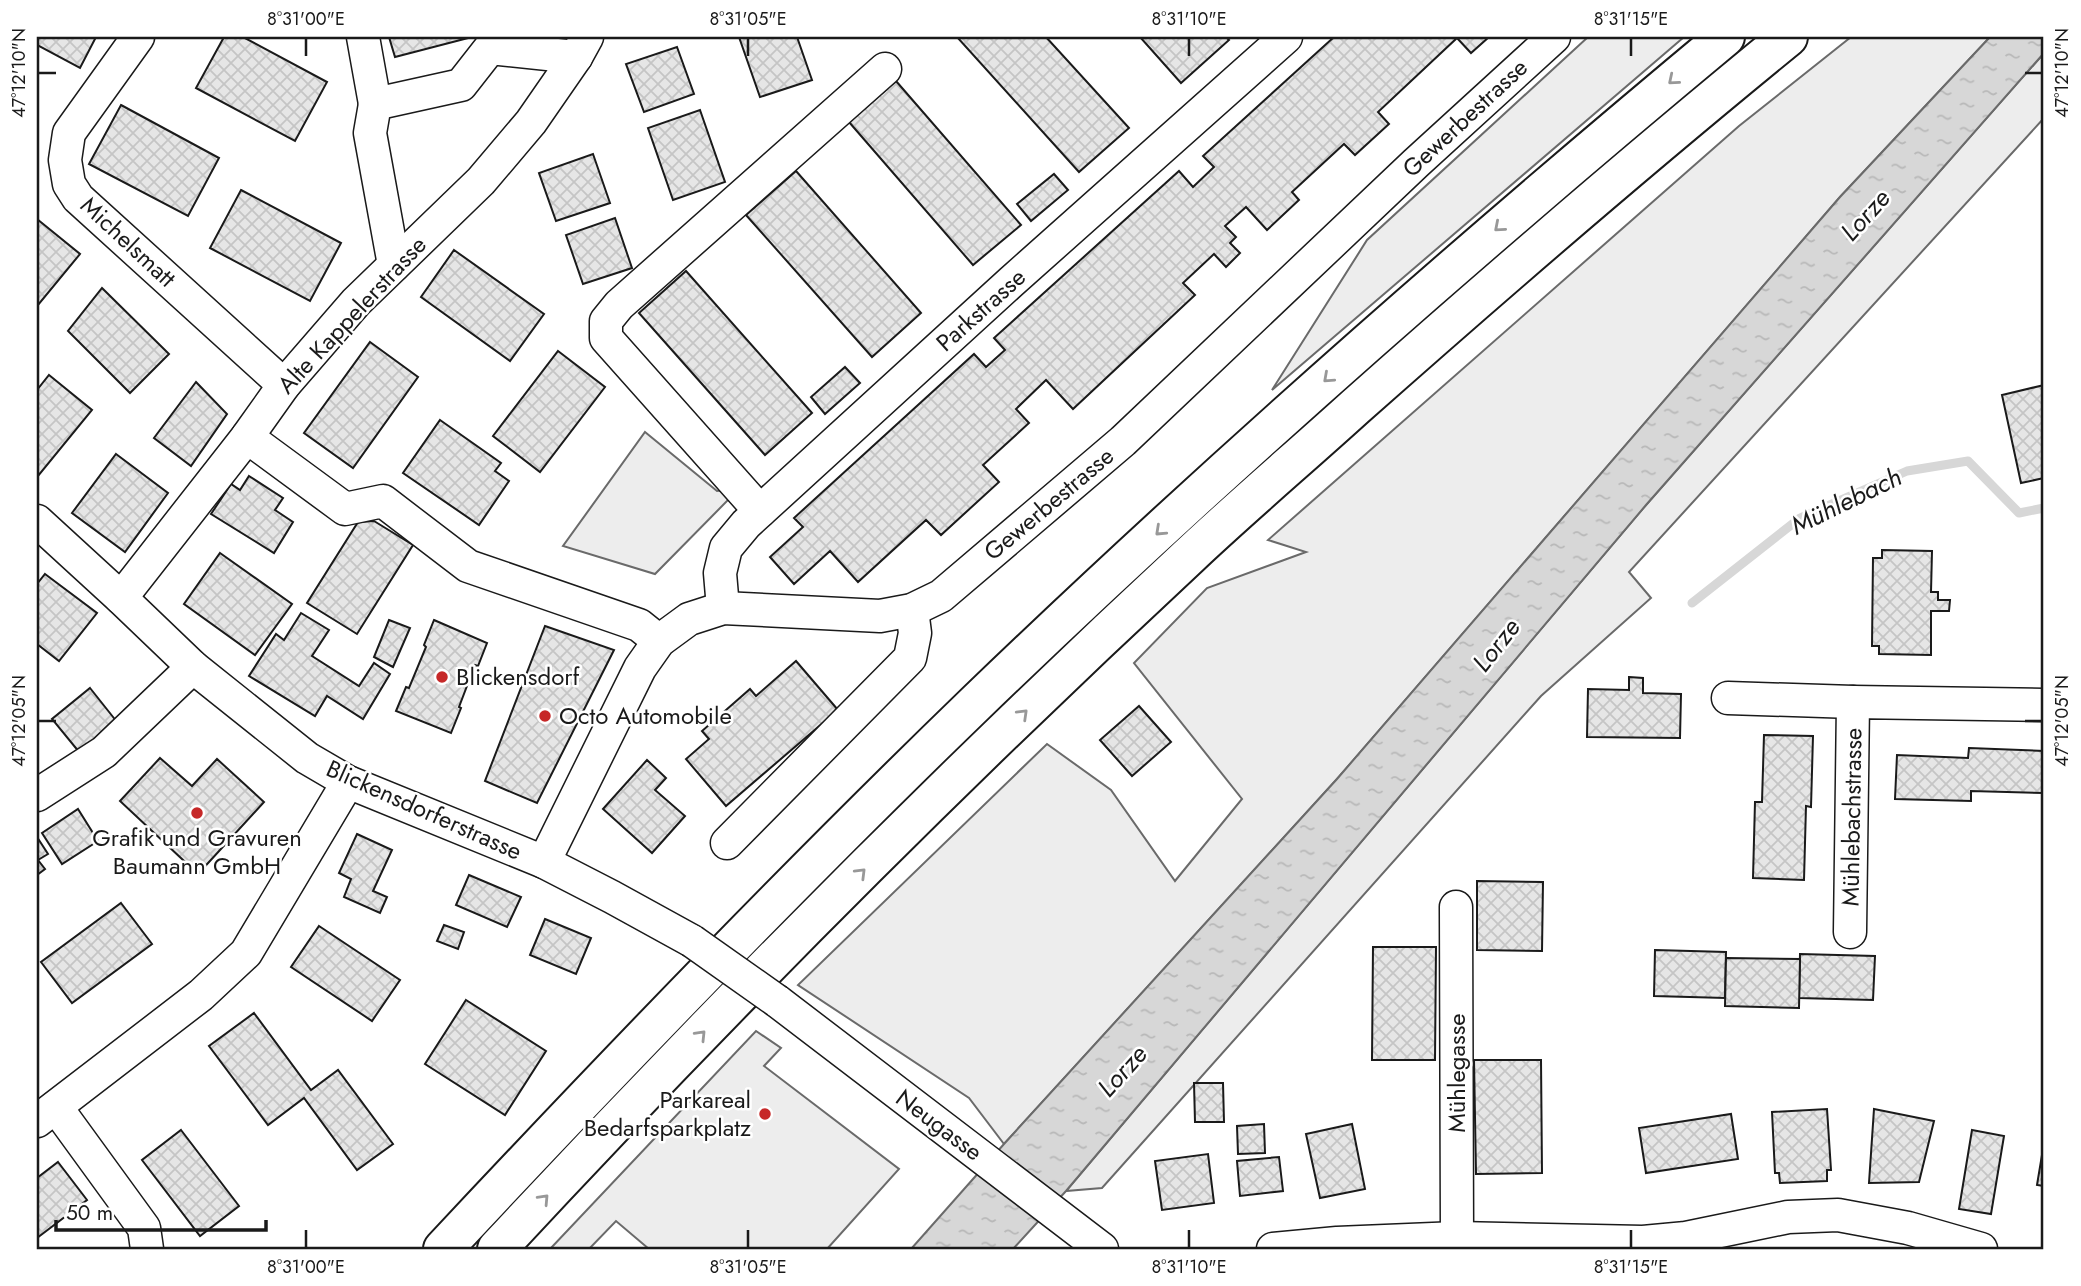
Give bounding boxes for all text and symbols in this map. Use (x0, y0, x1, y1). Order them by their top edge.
text: 8°31'00"E (267, 6, 345, 32)
text: 8°31'05"E (709, 6, 787, 32)
text: 8°31'10"E (1151, 6, 1227, 32)
text: 8°31'15"E (1594, 6, 1668, 32)
text: 47°12'10"N (6, 28, 32, 118)
text: 47°12'10"N (2049, 28, 2075, 118)
street label: Gewerbestrasse (1394, 50, 1535, 185)
one-way arrow (1668, 72, 1680, 85)
water label: Lorze (1831, 180, 1899, 250)
street label: Michelsmatt (73, 188, 184, 295)
one-way arrow (1494, 219, 1507, 231)
street label: Alte Kappelerstrasse (269, 228, 434, 401)
street label: Parkstrasse (928, 260, 1033, 359)
one-way arrow (1323, 369, 1336, 382)
street label: Gewerbestrasse (976, 439, 1121, 568)
water label: Mühlebach (1784, 458, 1908, 544)
one-way arrow (1155, 523, 1168, 535)
water label: Lorze (1463, 610, 1529, 680)
place label: Blickensdorf (456, 659, 580, 694)
marker: Blickensdorf (434, 669, 450, 685)
text: 47°12'05"N (6, 675, 32, 767)
text: 47°12'05"N (2049, 675, 2075, 767)
place label: Octo Automobile (559, 698, 732, 733)
marker: Octo Automobile (537, 708, 553, 724)
one-way arrow (1015, 709, 1028, 722)
street label: Mühlebachstrasse (1832, 727, 1871, 907)
street label: Blickensdorferstrasse (321, 751, 528, 868)
marker: Grafik und Gravuren Baumann GmbH (189, 805, 205, 821)
place label: Grafik und Gravuren Baumann GmbH (92, 820, 302, 883)
one-way arrow (852, 868, 865, 881)
street label: Mühlegasse (1439, 1013, 1474, 1133)
one-way arrow (692, 1030, 705, 1043)
water label: Lorze (1088, 1036, 1156, 1106)
street label: Neugasse (889, 1080, 990, 1169)
place label: Parkareal Bedarfsparkplatz (584, 1082, 751, 1145)
marker: Parkareal Bedarfsparkplatz (757, 1106, 773, 1122)
scale bar (56, 1188, 266, 1232)
one-way arrow (535, 1195, 548, 1208)
text: 50 m (66, 1198, 113, 1228)
text: 8°31'00"E (267, 1254, 345, 1280)
text: 8°31'05"E (709, 1254, 787, 1280)
text: 8°31'10"E (1151, 1254, 1227, 1280)
text: 8°31'15"E (1594, 1254, 1668, 1280)

